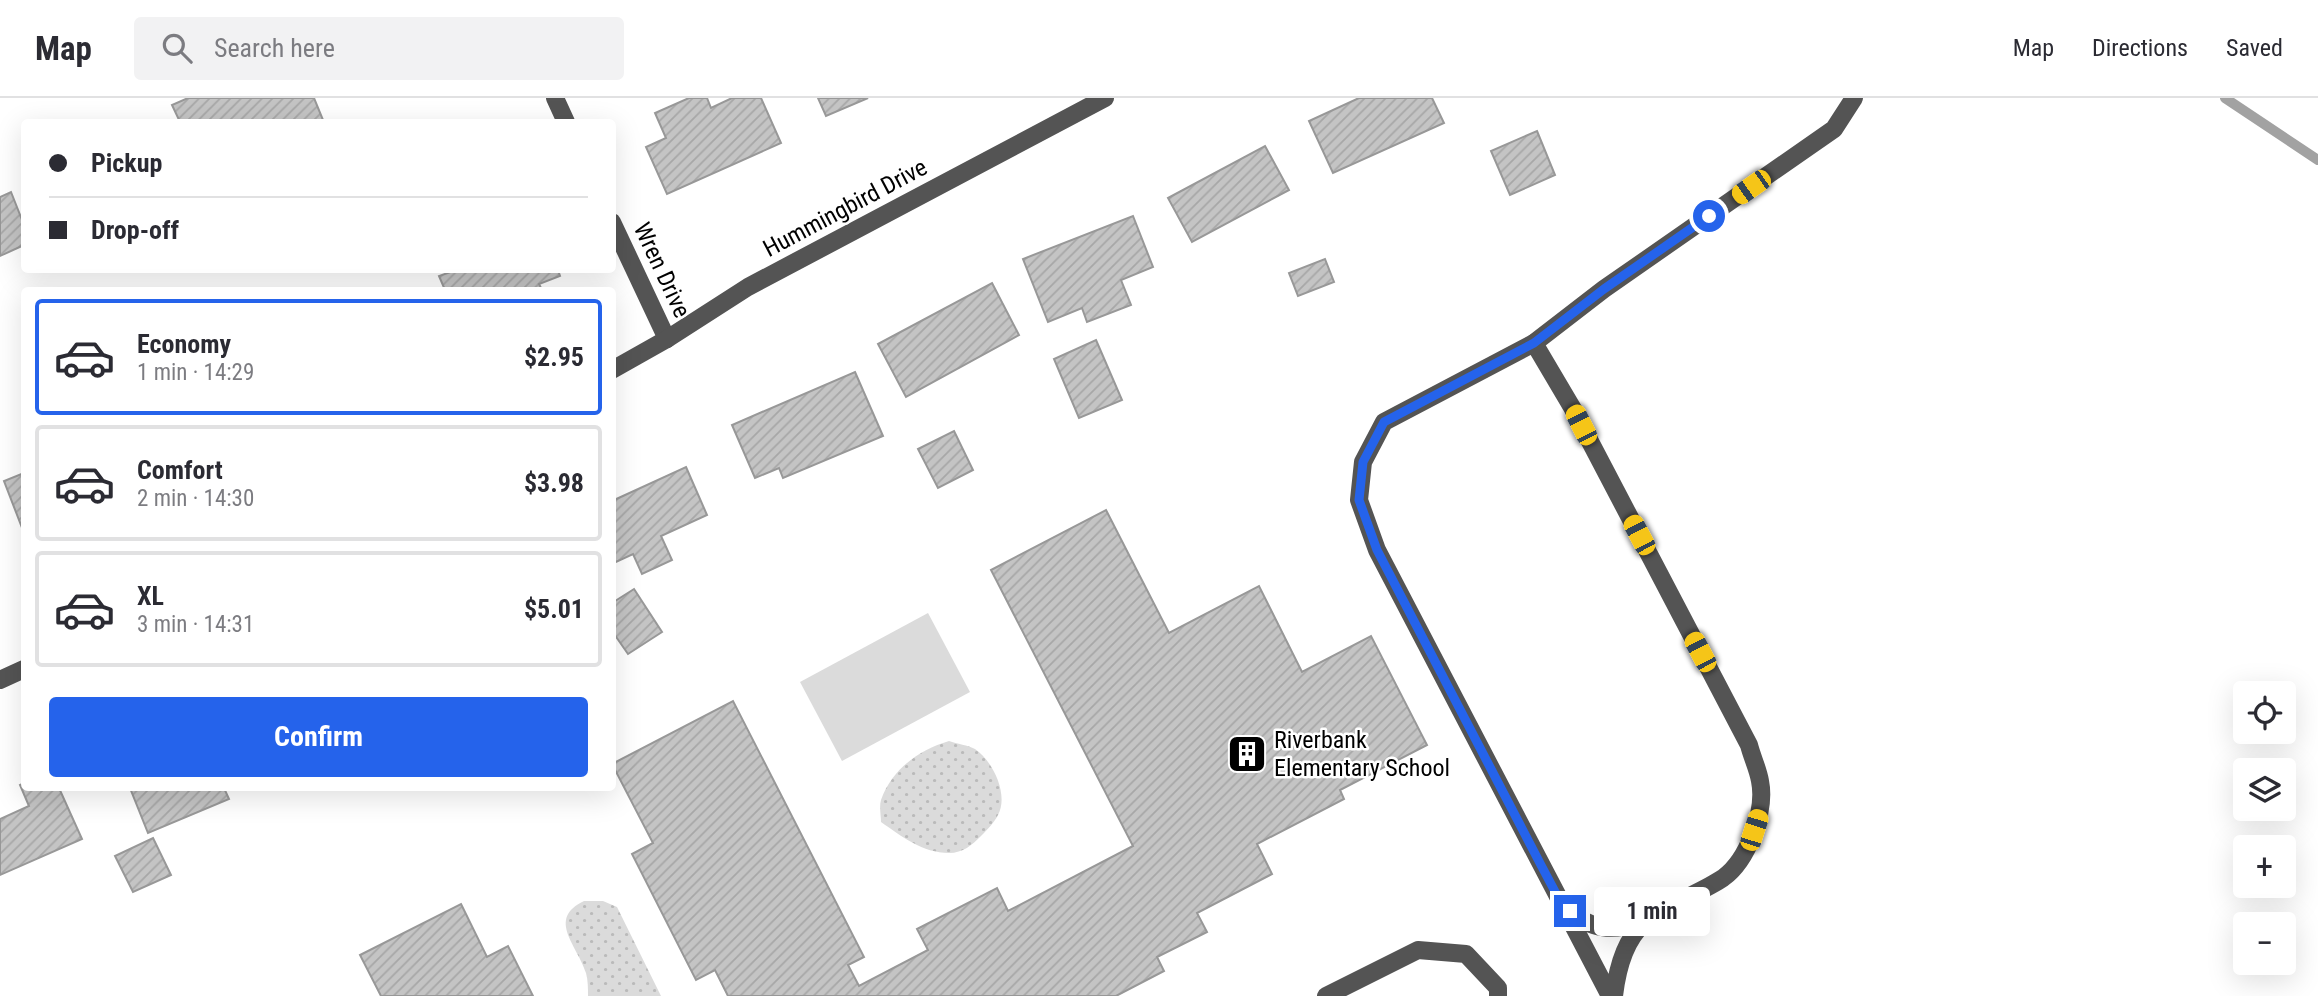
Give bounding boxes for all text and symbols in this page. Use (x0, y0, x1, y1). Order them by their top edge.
search box (134, 17, 624, 80)
text: Map (35, 29, 92, 68)
icon: search (158, 29, 196, 67)
text: Search here (214, 33, 335, 63)
text: Map (2013, 34, 2054, 62)
text: Directions (2092, 34, 2188, 62)
text: Saved (2226, 34, 2283, 62)
text: Pickup (91, 148, 162, 178)
street label: Hummingbird Drive (758, 153, 932, 263)
car (1728, 166, 1775, 208)
route start (1693, 200, 1725, 232)
text: Drop-off (91, 215, 179, 245)
street label: Wren Drive (628, 218, 696, 322)
icon: car (53, 326, 116, 389)
text: Economy (137, 329, 231, 359)
text: $2.95 (524, 342, 584, 372)
text: 1 min · 14:29 (137, 359, 254, 386)
car (1563, 402, 1600, 448)
icon: car (53, 452, 116, 515)
text: Comfort (137, 455, 223, 485)
text: $3.98 (524, 468, 584, 498)
text: 2 min · 14:30 (137, 485, 254, 512)
car (1620, 512, 1659, 558)
icon: car (53, 578, 116, 641)
text: XL (137, 581, 164, 611)
text: $5.01 (524, 594, 584, 624)
text: 3 min · 14:31 (137, 611, 254, 638)
car (1681, 629, 1720, 675)
map controls (2233, 681, 2296, 975)
button: locate (2233, 681, 2296, 744)
button: Confirm (49, 697, 588, 777)
place label: Riverbank Elementary School (1274, 726, 1450, 782)
building icon: Riverbank Elementary School (1226, 733, 1268, 775)
button: layers (2233, 758, 2296, 821)
car (1738, 807, 1771, 853)
button: + (2233, 835, 2296, 898)
callout: 1 min (1594, 886, 1710, 936)
route end (1554, 895, 1586, 927)
text: 1 min (1626, 898, 1678, 925)
button: − (2233, 912, 2296, 975)

